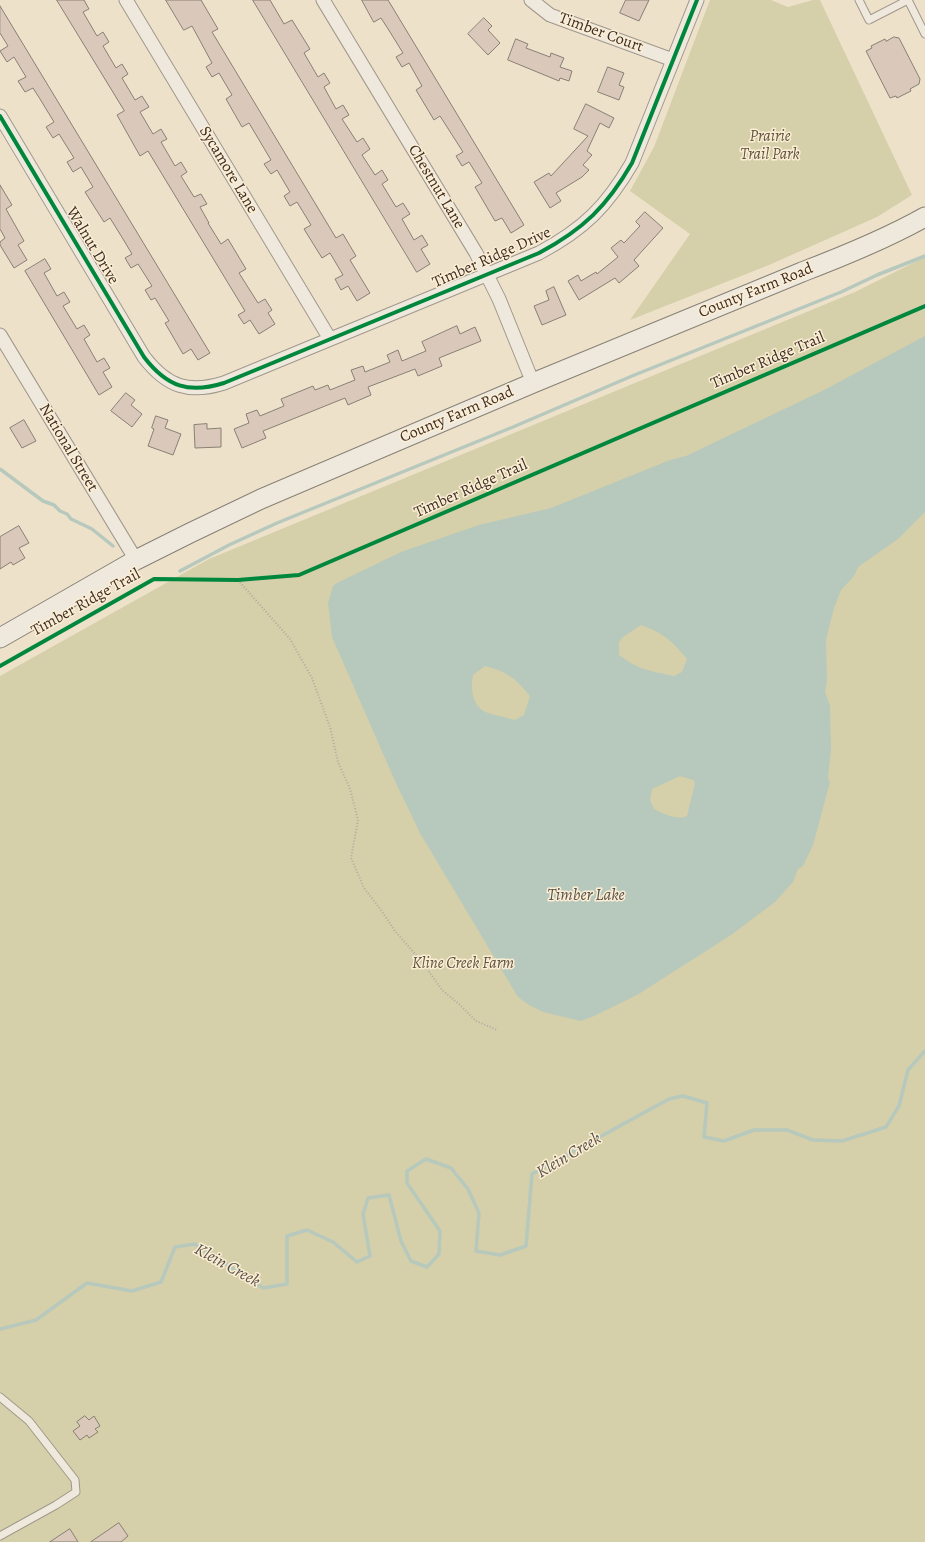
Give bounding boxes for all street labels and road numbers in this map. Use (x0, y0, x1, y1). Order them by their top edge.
street label: Timber Court (556, 9, 646, 57)
street label: Sycamore Lane (194, 123, 262, 217)
street label: Chestnut Lane (403, 141, 469, 233)
street label: Walnut Drive (61, 204, 123, 288)
street label: Timber Ridge Drive (430, 223, 554, 293)
street label: County Farm Road (696, 259, 816, 323)
street label: Timber Ridge Trail (708, 328, 828, 394)
street label: County Farm Road (397, 382, 517, 448)
street label: National Street (34, 401, 102, 495)
street label: Timber Ridge Trail (411, 455, 531, 523)
street label: Timber Ridge Trail (28, 565, 144, 641)

